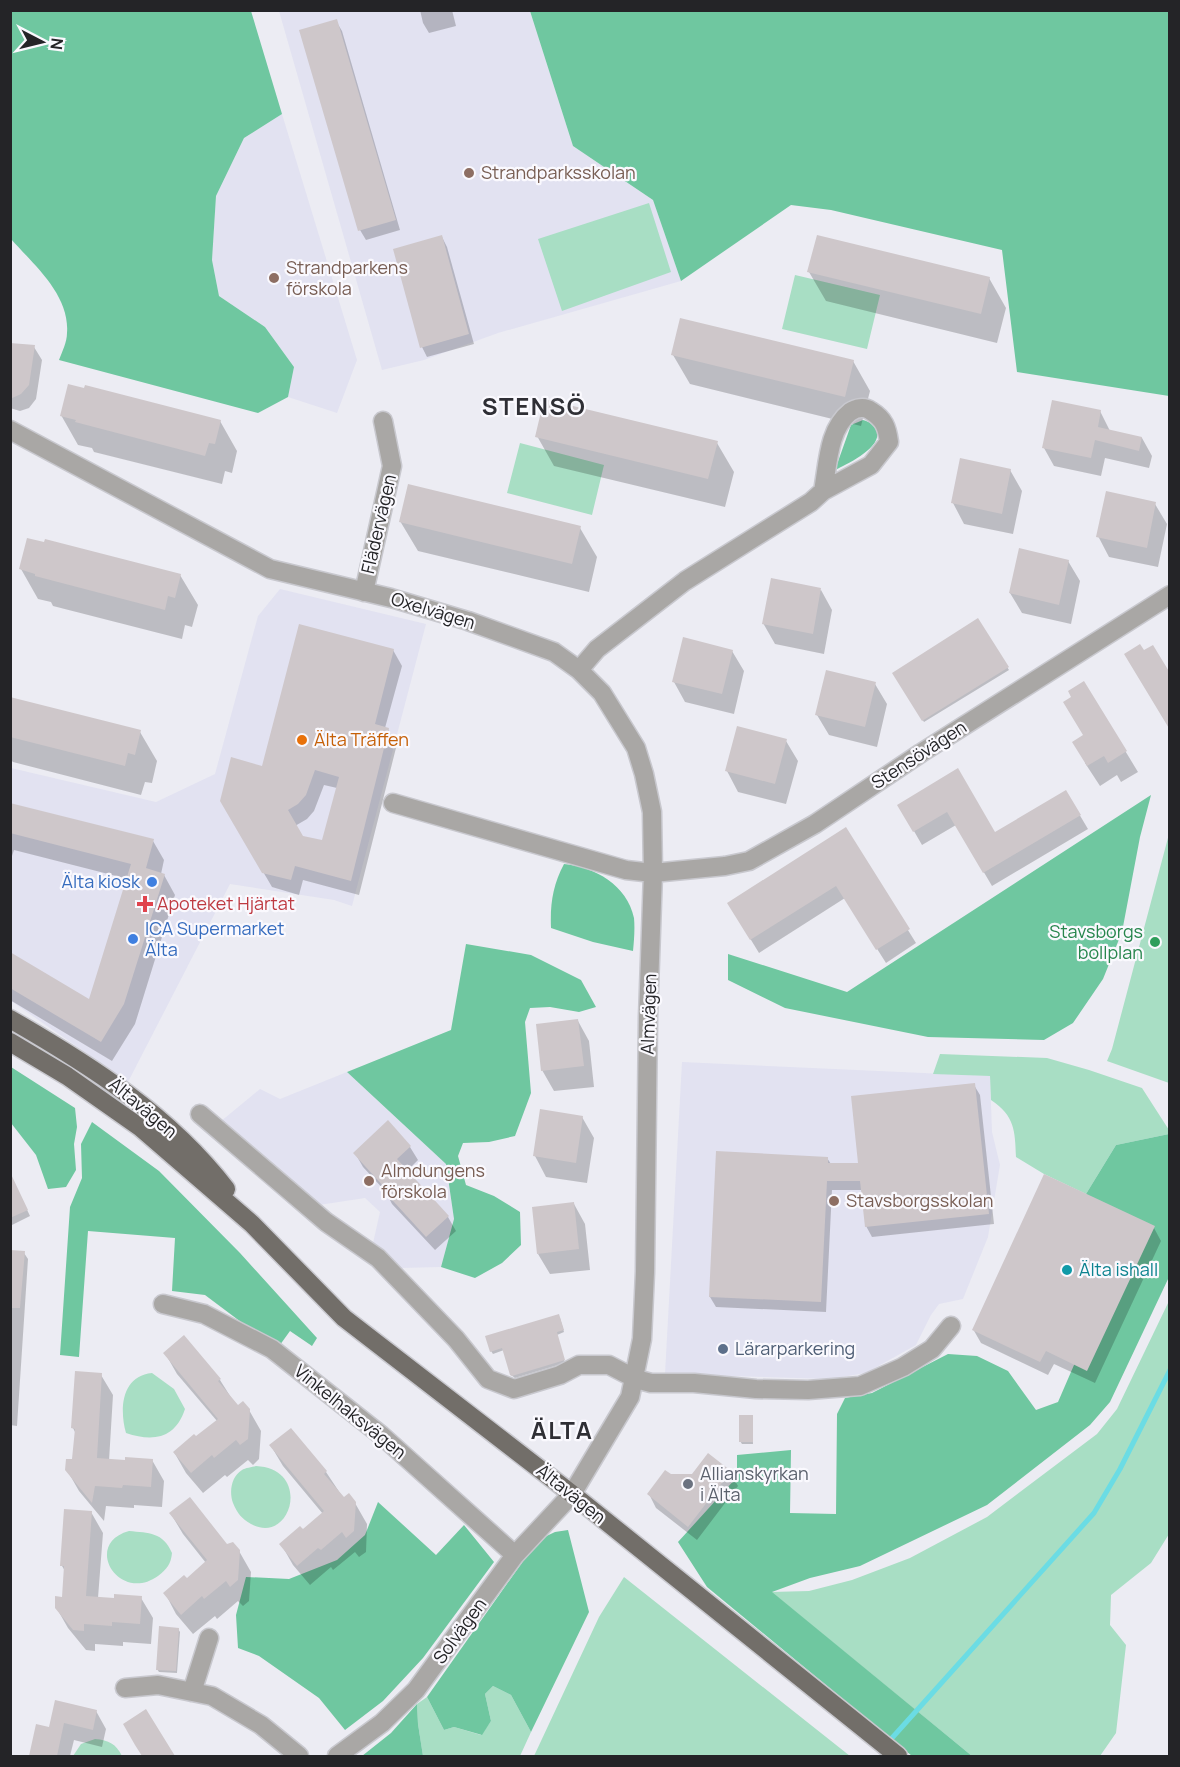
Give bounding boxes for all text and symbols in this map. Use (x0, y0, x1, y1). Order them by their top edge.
north arrow (12, 12, 72, 72)
text: N (45, 37, 69, 51)
place label: Strandparksskolan (481, 160, 636, 184)
marker: Strandparksskolan (462, 166, 476, 180)
place label: Strandparkens förskola (286, 255, 408, 300)
marker: Strandparkens förskola (267, 271, 281, 285)
district label: STENSÖ (482, 389, 586, 422)
street label: Flädervägen (355, 472, 401, 576)
street label: Oxelvägen (388, 586, 478, 634)
street label: Stensövägen (866, 714, 971, 794)
place label: Älta Träffen (314, 727, 409, 751)
marker: Älta Träffen (295, 733, 309, 747)
place label: Älta kiosk (62, 869, 141, 893)
marker: Älta kiosk (145, 875, 159, 889)
place label: Apoteket Hjärtat (157, 891, 295, 915)
marker: Apoteket Hjärtat (138, 897, 152, 911)
place label: ICA Supermarket Älta (145, 916, 284, 961)
place label: Stavsborgs bollplan (1049, 919, 1143, 964)
marker: ICA Supermarket Älta (126, 932, 140, 946)
marker: Stavsborgs bollplan (1148, 935, 1162, 949)
street label: Almvägen (635, 973, 661, 1055)
street label: Ältavägen (104, 1071, 183, 1143)
place label: Almdungens förskola (381, 1158, 485, 1203)
marker: Almdungens förskola (362, 1174, 376, 1188)
place label: Stavsborgsskolan (846, 1188, 993, 1212)
marker: Stavsborgsskolan (827, 1194, 841, 1208)
place label: Älta ishall (1079, 1257, 1158, 1281)
marker: Älta ishall (1060, 1263, 1074, 1277)
place label: Lärarparkering (735, 1336, 855, 1360)
marker: Lärarparkering (716, 1342, 730, 1356)
street label: Vinkelhaksvägen (290, 1359, 412, 1464)
district label: ÄLTA (531, 1413, 593, 1446)
street label: Ältavägen (532, 1458, 611, 1529)
place label: Allianskyrkan i Älta (700, 1461, 809, 1506)
marker: Allianskyrkan i Älta (681, 1477, 695, 1491)
street label: Solvägen (427, 1593, 491, 1668)

